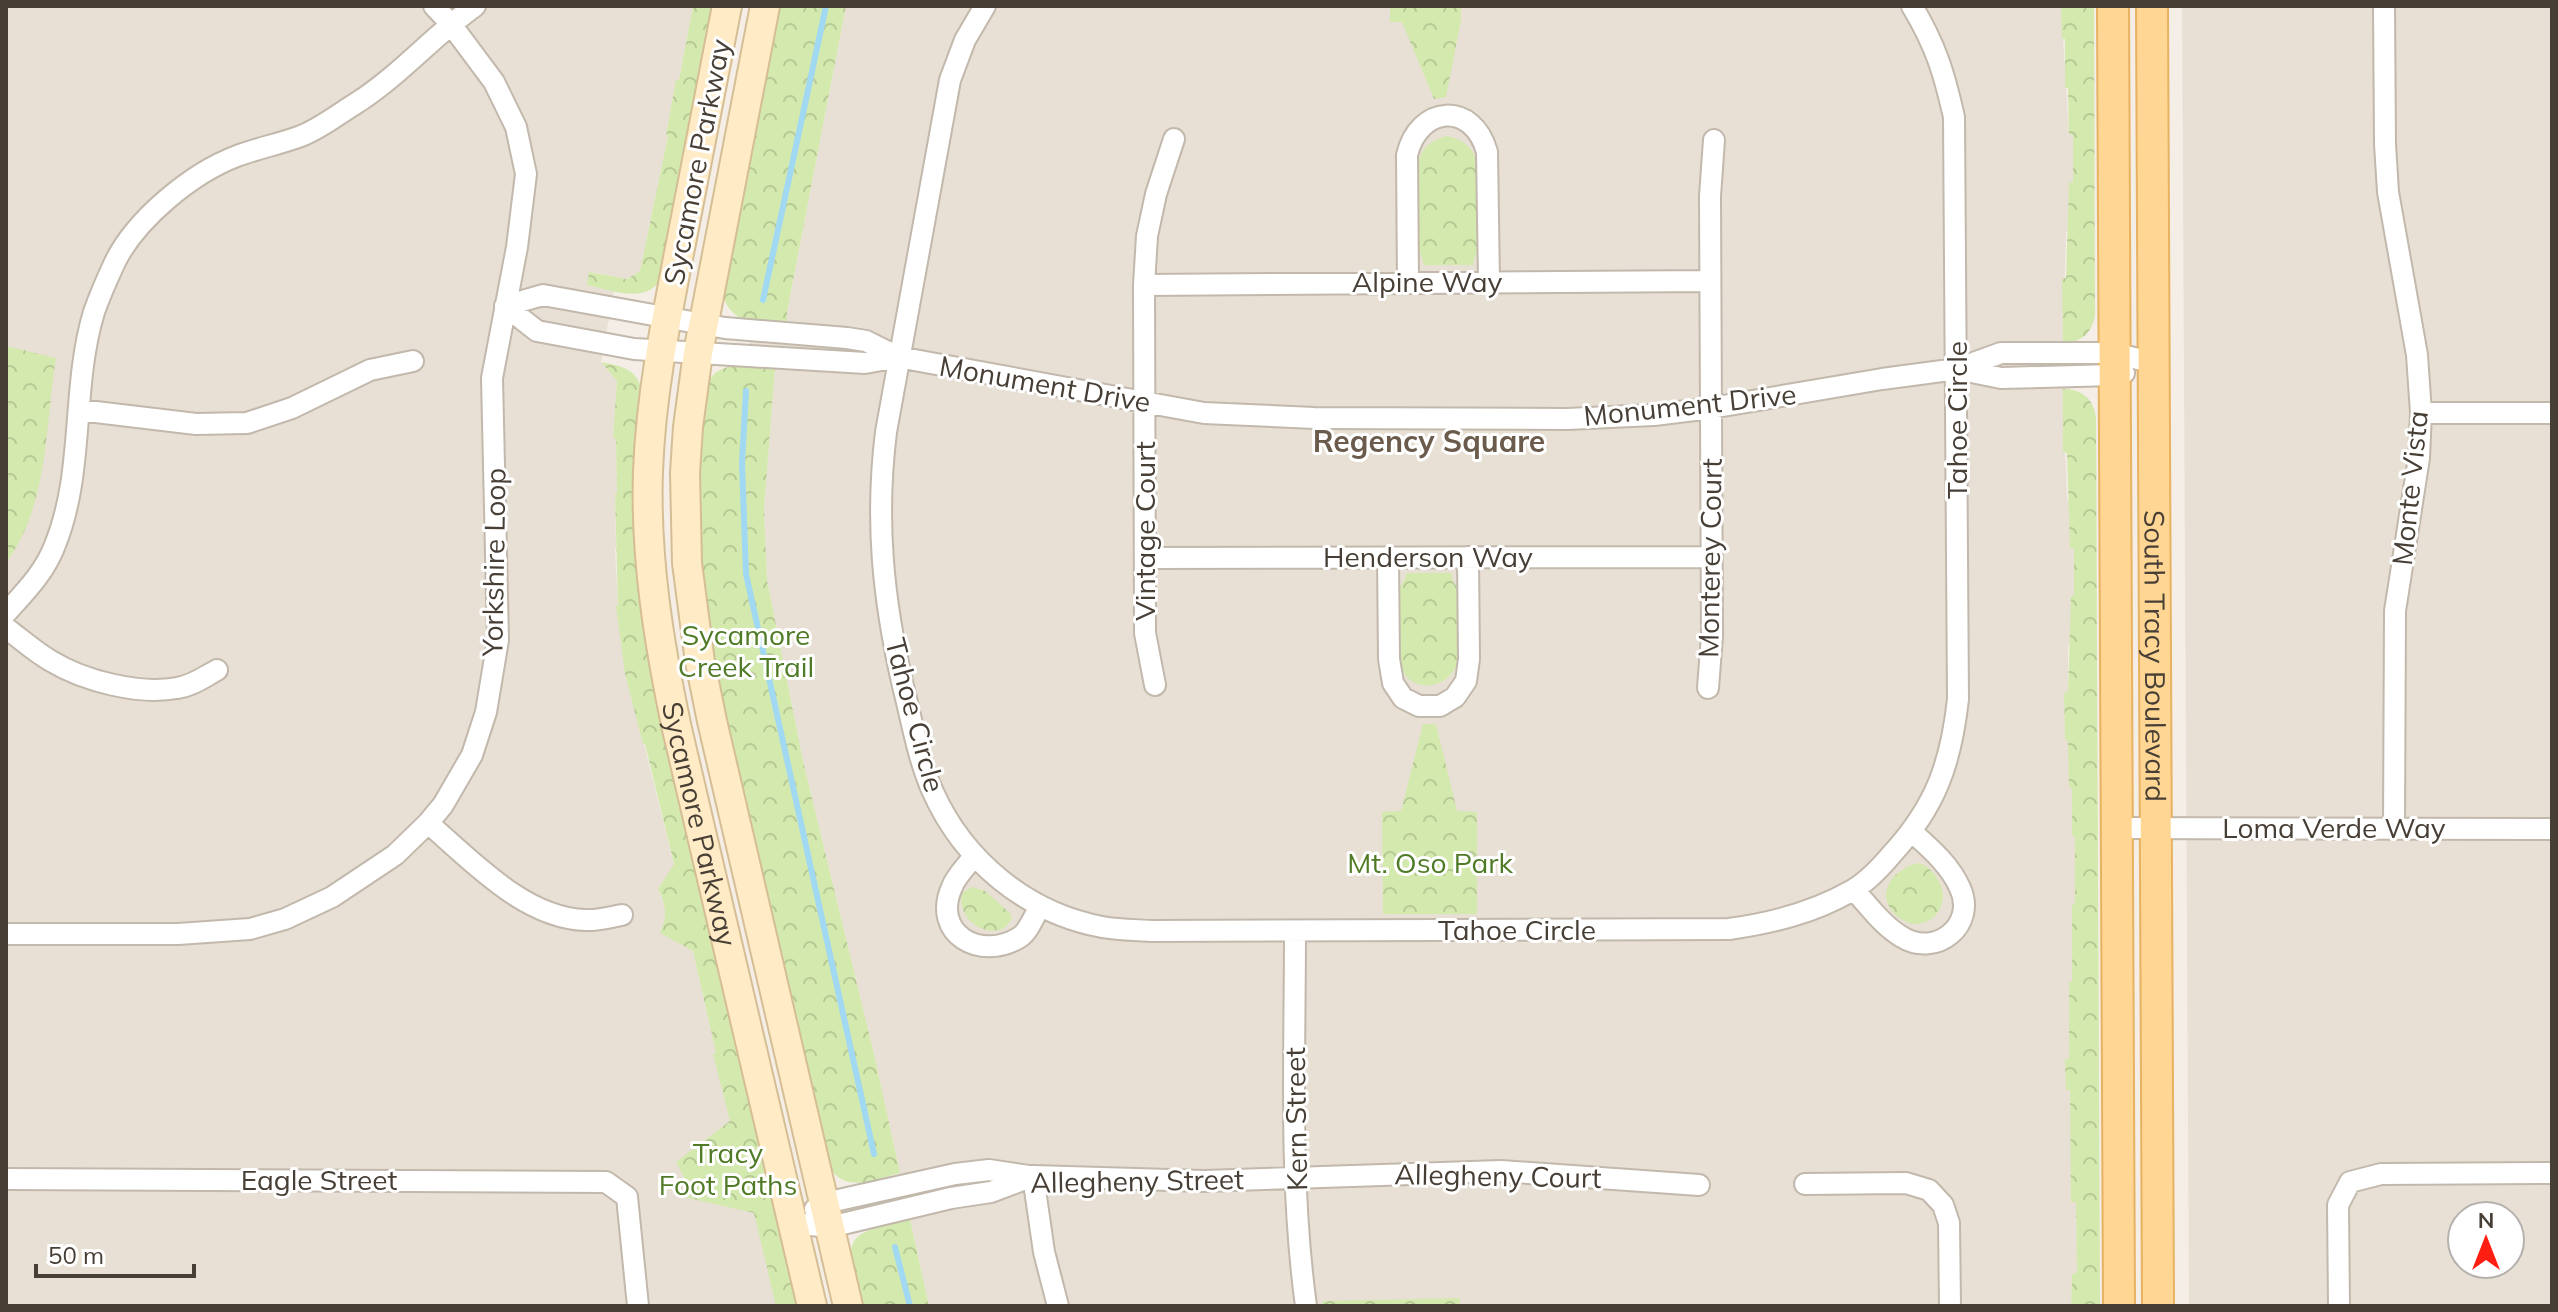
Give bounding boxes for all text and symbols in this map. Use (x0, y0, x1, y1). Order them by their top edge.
street label: Sycamore Parkway (656, 36, 738, 288)
street label: Alpine Way (1352, 264, 1502, 299)
street label: Tahoe Circle (1939, 341, 1974, 499)
street label: Monument Drive (937, 348, 1153, 419)
street label: Monument Drive (1582, 376, 1798, 433)
street label: Monte Vista (2384, 409, 2435, 567)
district label: Regency Square (1313, 422, 1545, 460)
street label: Vintage Court (1127, 441, 1162, 621)
street label: Monterey Court (1690, 458, 1729, 658)
street label: Yorkshire Loop (474, 467, 513, 658)
street label: South Tracy Boulevard (2137, 510, 2174, 802)
street label: Henderson Way (1323, 539, 1533, 574)
park label: Sycamore Creek Trail (678, 617, 814, 684)
street label: Tahoe Circle (878, 634, 953, 796)
street label: Sycamore Parkway (655, 699, 745, 950)
street label: Loma Verde Way (2222, 810, 2446, 845)
park label: Mt. Oso Park (1347, 845, 1513, 880)
street label: Tahoe Circle (1438, 912, 1596, 947)
street label: Kern Street (1277, 1047, 1314, 1191)
park label: Tracy Foot Paths (659, 1135, 797, 1202)
street label: Allegheny Court (1394, 1156, 1602, 1195)
street label: Allegheny Street (1030, 1161, 1244, 1200)
street label: Eagle Street (241, 1162, 397, 1197)
north arrow (2446, 1200, 2526, 1280)
text: N (2478, 1206, 2494, 1234)
scale bar (36, 1228, 194, 1278)
text: 50 m (48, 1240, 104, 1270)

